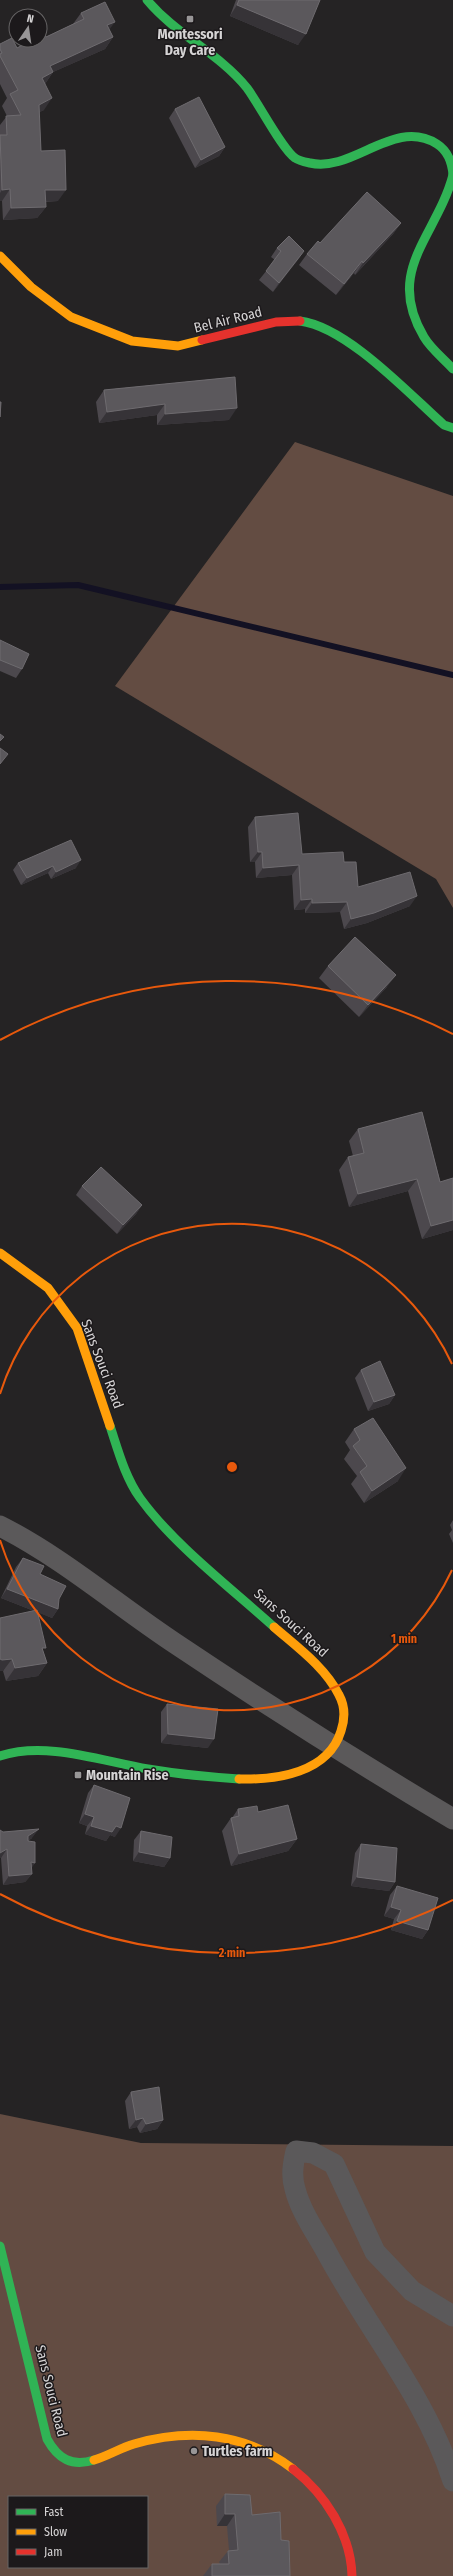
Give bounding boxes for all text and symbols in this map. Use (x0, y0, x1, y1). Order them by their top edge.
north arrow (8, 8, 48, 48)
text: N (25, 12, 35, 26)
marker: Montessori Day Care (185, 14, 195, 24)
place label: Montessori Day Care (157, 26, 223, 59)
street label: Bel Air Road (192, 303, 264, 337)
street label: Sans Souci Road (77, 1317, 127, 1411)
centre of rings (225, 1460, 239, 1474)
street label: Sans Souci Road (250, 1585, 332, 1661)
text: 1 min (391, 1632, 417, 1646)
place label: Mountain Rise (86, 1767, 169, 1784)
marker: Mountain Rise (73, 1770, 83, 1780)
text: 2 min (218, 1946, 245, 1960)
street label: Sans Souci Road (31, 2343, 71, 2439)
place label: Turtles farm (202, 2443, 273, 2460)
marker: Turtles farm (189, 2446, 199, 2456)
legend (8, 2496, 148, 2568)
text: Fast (44, 2505, 63, 2519)
text: Slow (44, 2525, 67, 2539)
text: Jam (44, 2545, 62, 2559)

